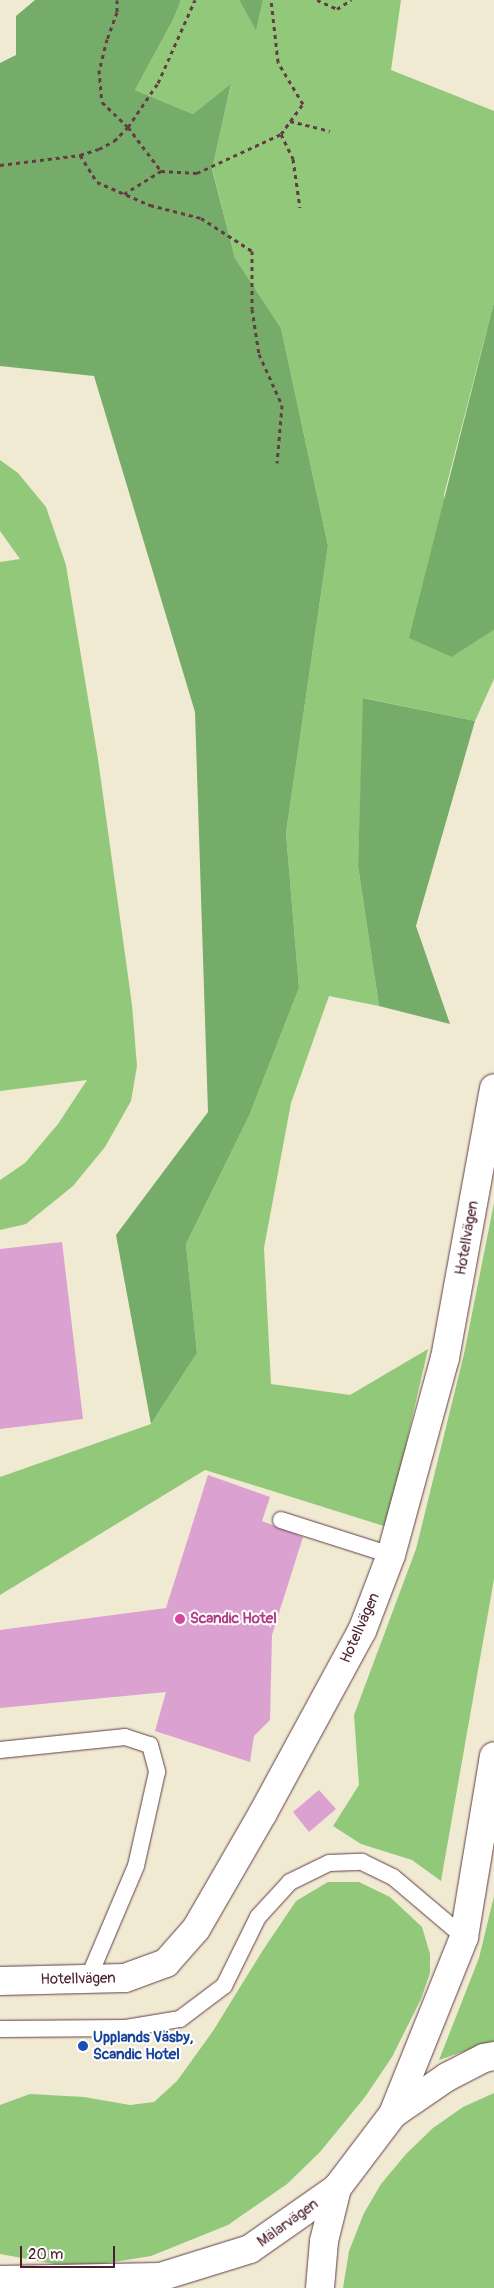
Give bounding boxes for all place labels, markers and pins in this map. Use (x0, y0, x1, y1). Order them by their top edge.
place label: Scandic Hotel (190, 1610, 277, 1628)
marker: Scandic Hotel (174, 1613, 186, 1625)
place label: Upplands Väsby, Scandic Hotel (93, 2028, 193, 2063)
marker: Upplands Väsby, Scandic Hotel (77, 2040, 89, 2052)

